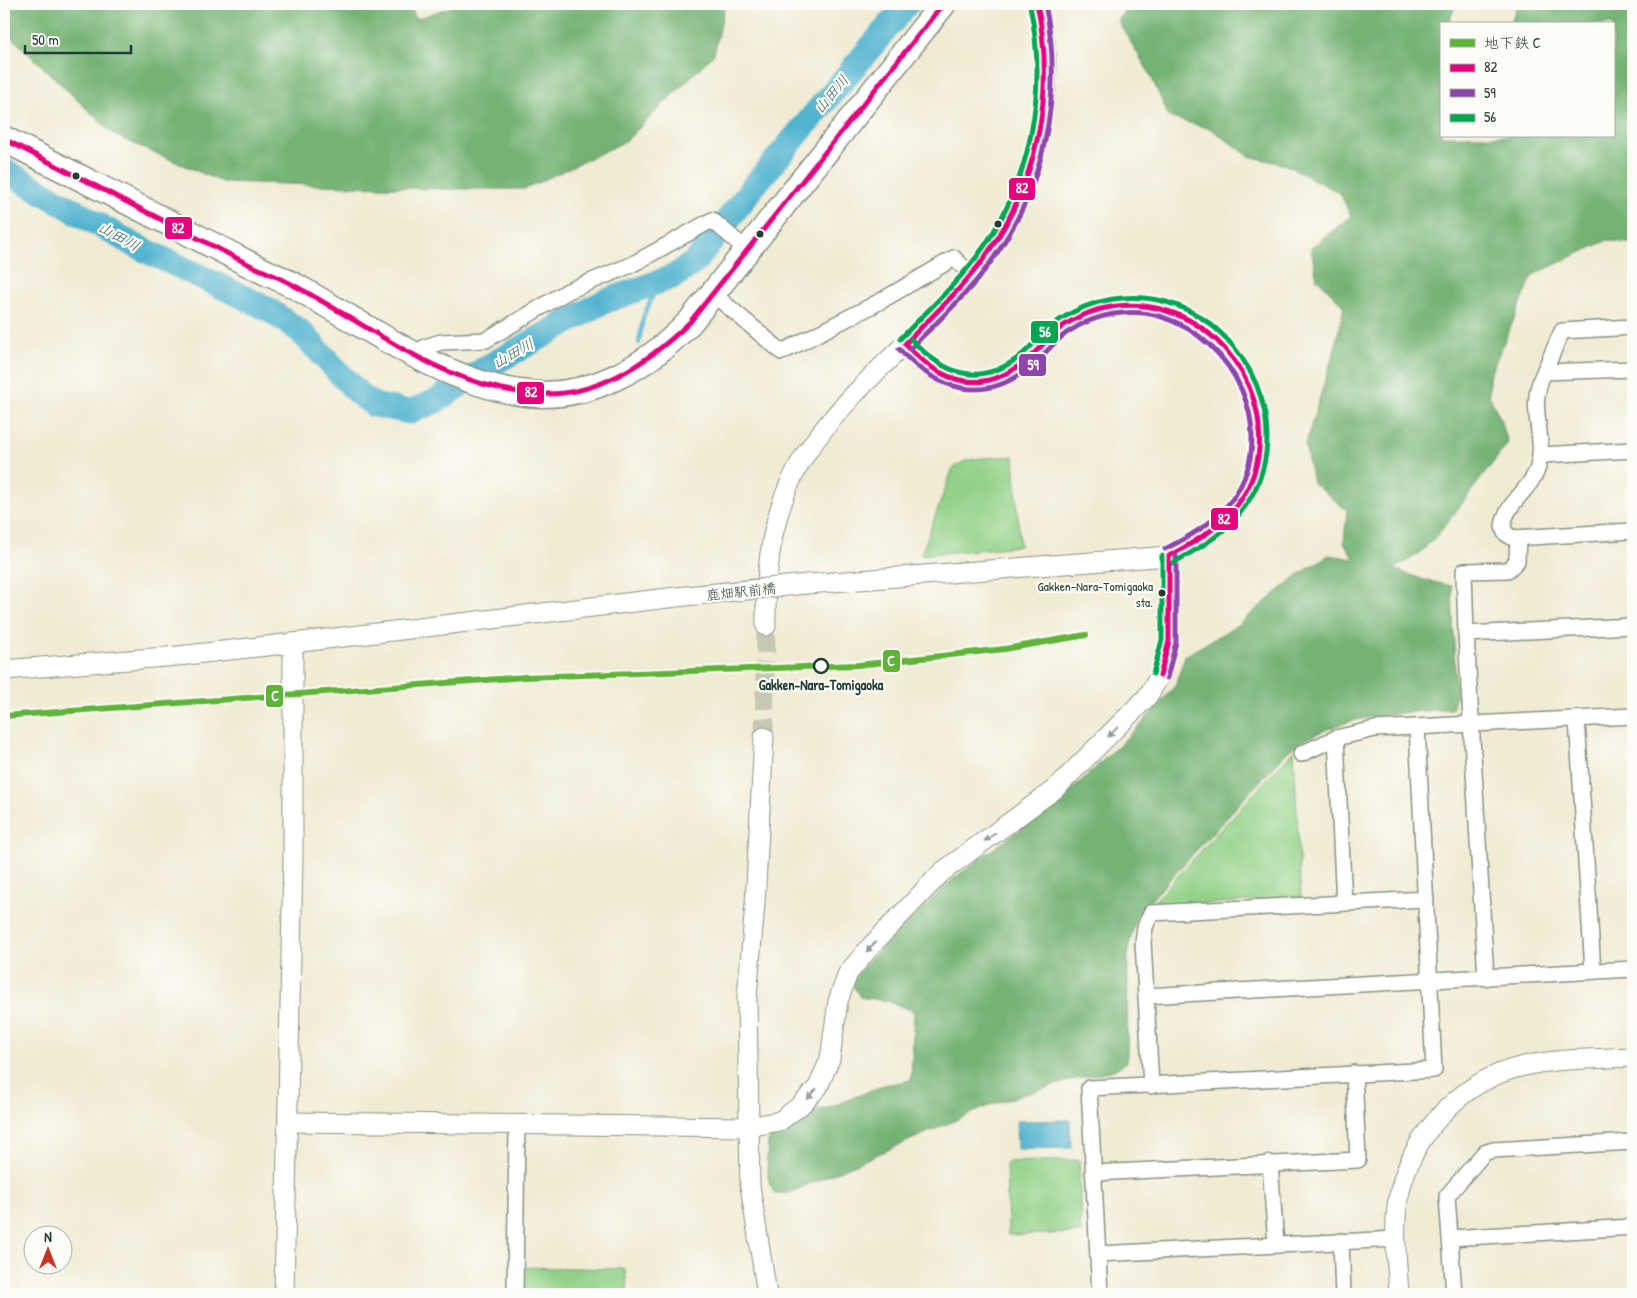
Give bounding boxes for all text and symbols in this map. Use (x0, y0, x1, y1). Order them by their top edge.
scale bar (25, 22, 131, 54)
legend (1440, 22, 1614, 138)
text: 50 m (32, 29, 59, 50)
text: 地下鉄 C (1484, 32, 1541, 53)
text: 82 (1484, 56, 1498, 77)
water label: 山田川 (808, 70, 854, 118)
text: 59 (1484, 82, 1496, 103)
text: 56 (1484, 106, 1496, 127)
unlabelled marker (71, 171, 81, 181)
line badge: 82 (1008, 177, 1036, 201)
text: 82 (1016, 178, 1029, 197)
water label: 山田川 (94, 216, 144, 256)
line badge: 82 (164, 216, 193, 240)
text: 82 (172, 218, 185, 237)
unlabelled marker (993, 219, 1003, 229)
unlabelled marker (755, 229, 765, 239)
line badge: 56 (1030, 320, 1059, 344)
text: 56 (1039, 322, 1051, 341)
water label: 山田川 (488, 333, 538, 373)
line badge: 59 (1018, 353, 1047, 377)
text: 59 (1027, 355, 1039, 374)
line badge: 82 (516, 381, 545, 405)
text: 82 (525, 382, 538, 401)
line badge: 82 (1210, 507, 1239, 531)
text: 82 (1218, 509, 1231, 528)
place label: Gakken-Nara-Tomigaoka sta. (1038, 577, 1153, 611)
street label: 鹿畑駅前橋 (705, 578, 777, 604)
marker: Gakken-Nara-Tomigaoka sta. (1157, 588, 1167, 598)
line badge: C (882, 649, 901, 673)
text: C (887, 651, 895, 670)
marker: Gakken-Nara-Tomigaoka (813, 658, 829, 674)
place label: Gakken-Nara-Tomigaoka (759, 675, 884, 696)
line badge: C (265, 684, 284, 708)
text: C (271, 686, 279, 705)
one-way arrow (1108, 726, 1120, 738)
one-way arrow (983, 832, 997, 842)
one-way arrow (865, 940, 877, 952)
one-way arrow (806, 1087, 818, 1099)
north arrow (22, 1226, 72, 1276)
text: N (44, 1227, 52, 1246)

